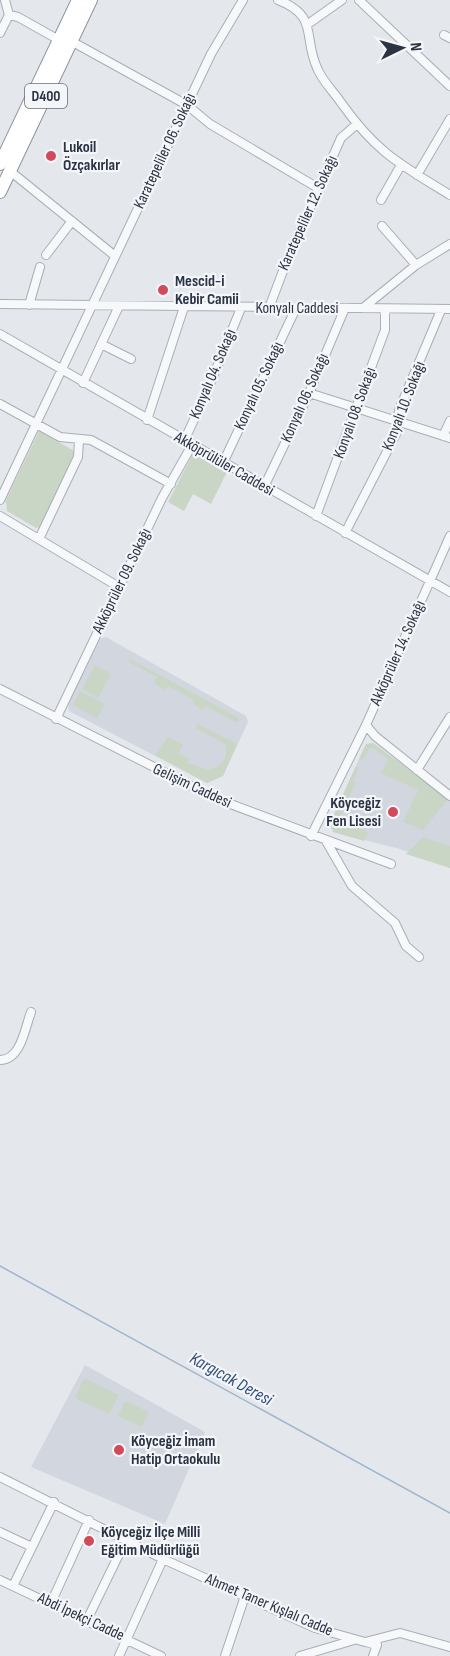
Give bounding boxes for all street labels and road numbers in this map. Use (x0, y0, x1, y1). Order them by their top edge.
road number: D400 (25, 84, 67, 108)
street label: Karatepeliler 06. Sokağı (130, 90, 200, 212)
street label: Karatepeliler 12. Sokağı (274, 153, 342, 273)
street label: Konyalı Caddesi (255, 299, 339, 318)
street label: Konyalı 04. Sokağı (186, 326, 240, 422)
street label: Konyalı 05. Sokağı (230, 339, 288, 433)
street label: Konyalı 06. Sokağı (277, 351, 333, 445)
street label: Konyalı 10. Sokağı (378, 359, 430, 453)
street label: Konyalı 08. Sokağı (330, 365, 380, 461)
street label: Akköprülüler Caddesi (170, 427, 277, 500)
street label: Akköprüler 09. Sokağı (88, 525, 156, 638)
street label: Akköprüler 14. Sokağı (366, 597, 430, 709)
street label: Gelişim Caddesi (150, 760, 234, 812)
street label: Ahmet Taner Kışlalı Cadde (201, 1569, 336, 1640)
street label: Abdi İpekçi Cadde (34, 1588, 127, 1645)

